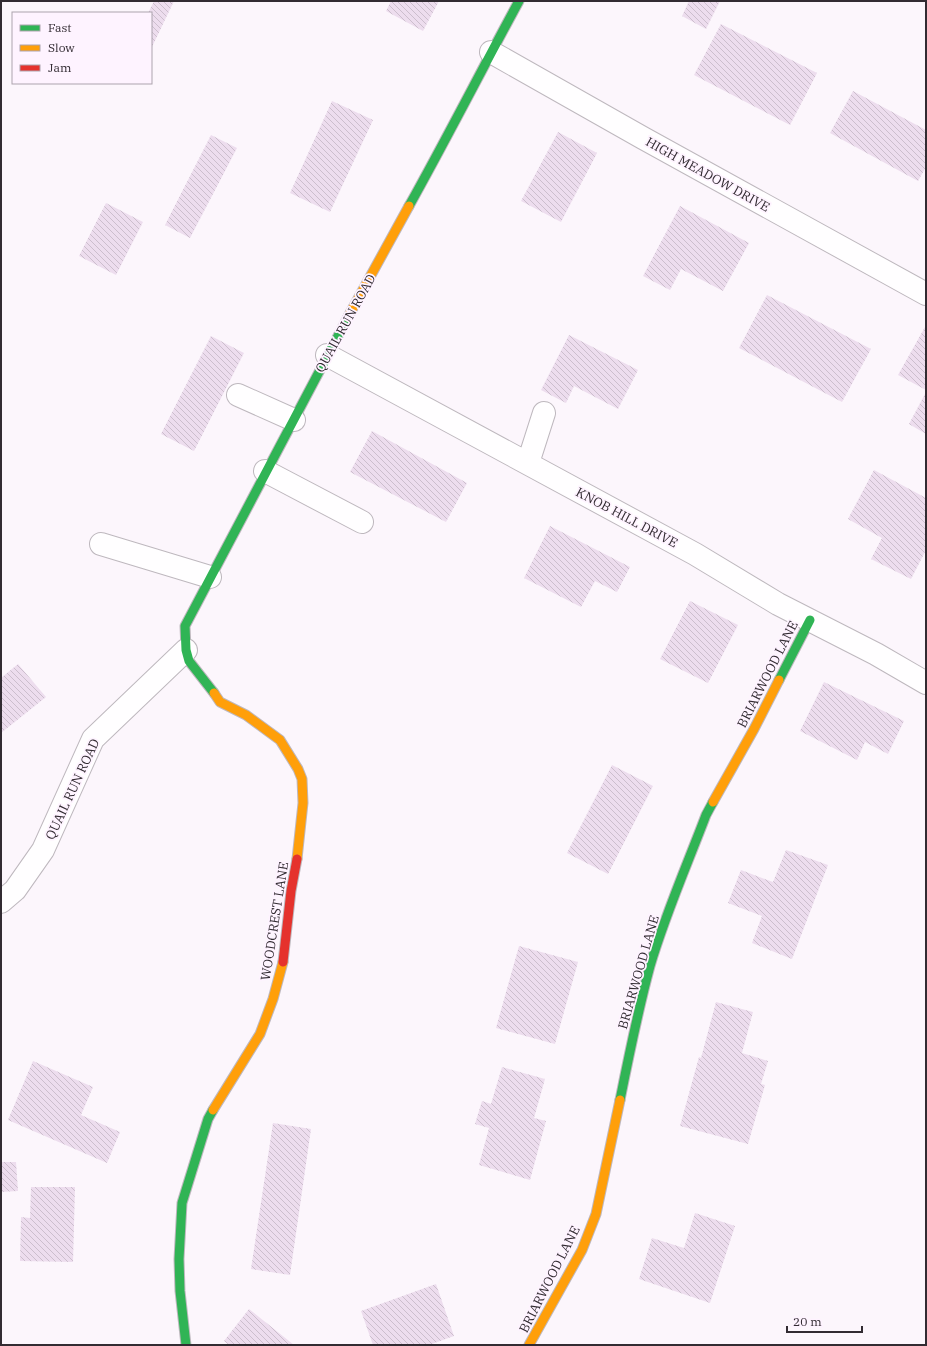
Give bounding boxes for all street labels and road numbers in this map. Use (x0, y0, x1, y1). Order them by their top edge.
street label: HIGH MEADOW DRIVE (643, 133, 773, 216)
street label: QUAIL RUN ROAD (311, 271, 379, 375)
street label: KNOB HILL DRIVE (573, 483, 681, 551)
street label: BRIARWOOD LANE (733, 618, 802, 731)
street label: QUAIL RUN ROAD (42, 736, 103, 842)
street label: WOODCREST LANE (257, 860, 292, 982)
street label: BRIARWOOD LANE (614, 913, 663, 1031)
street label: BRIARWOOD LANE (515, 1223, 584, 1336)

